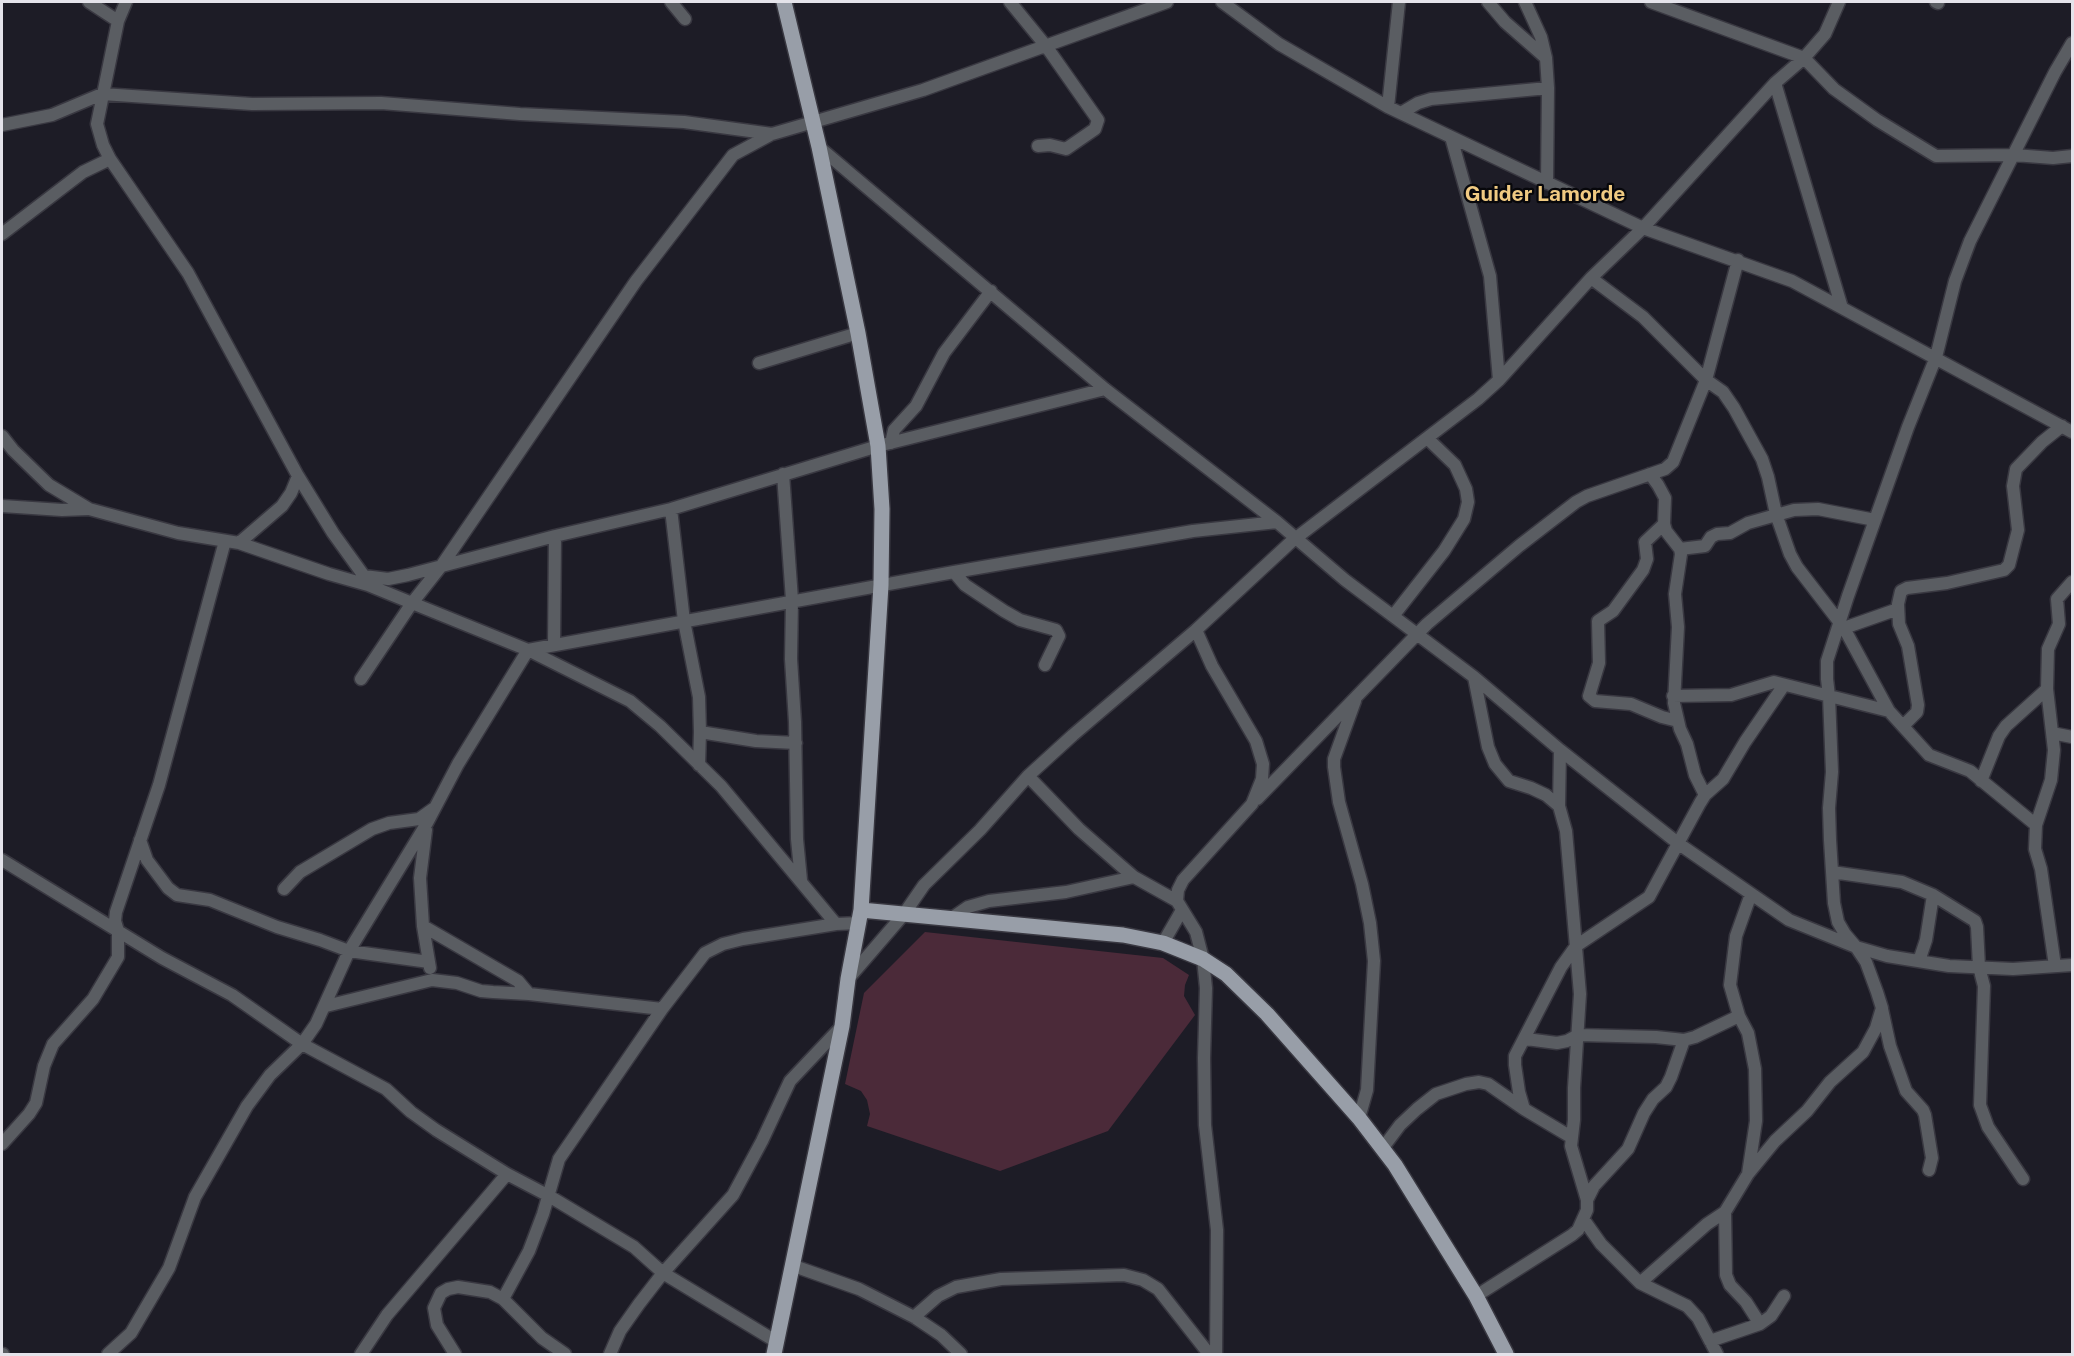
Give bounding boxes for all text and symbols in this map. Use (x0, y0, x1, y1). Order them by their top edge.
district label: Guider Lamorde (1465, 182, 1625, 208)

